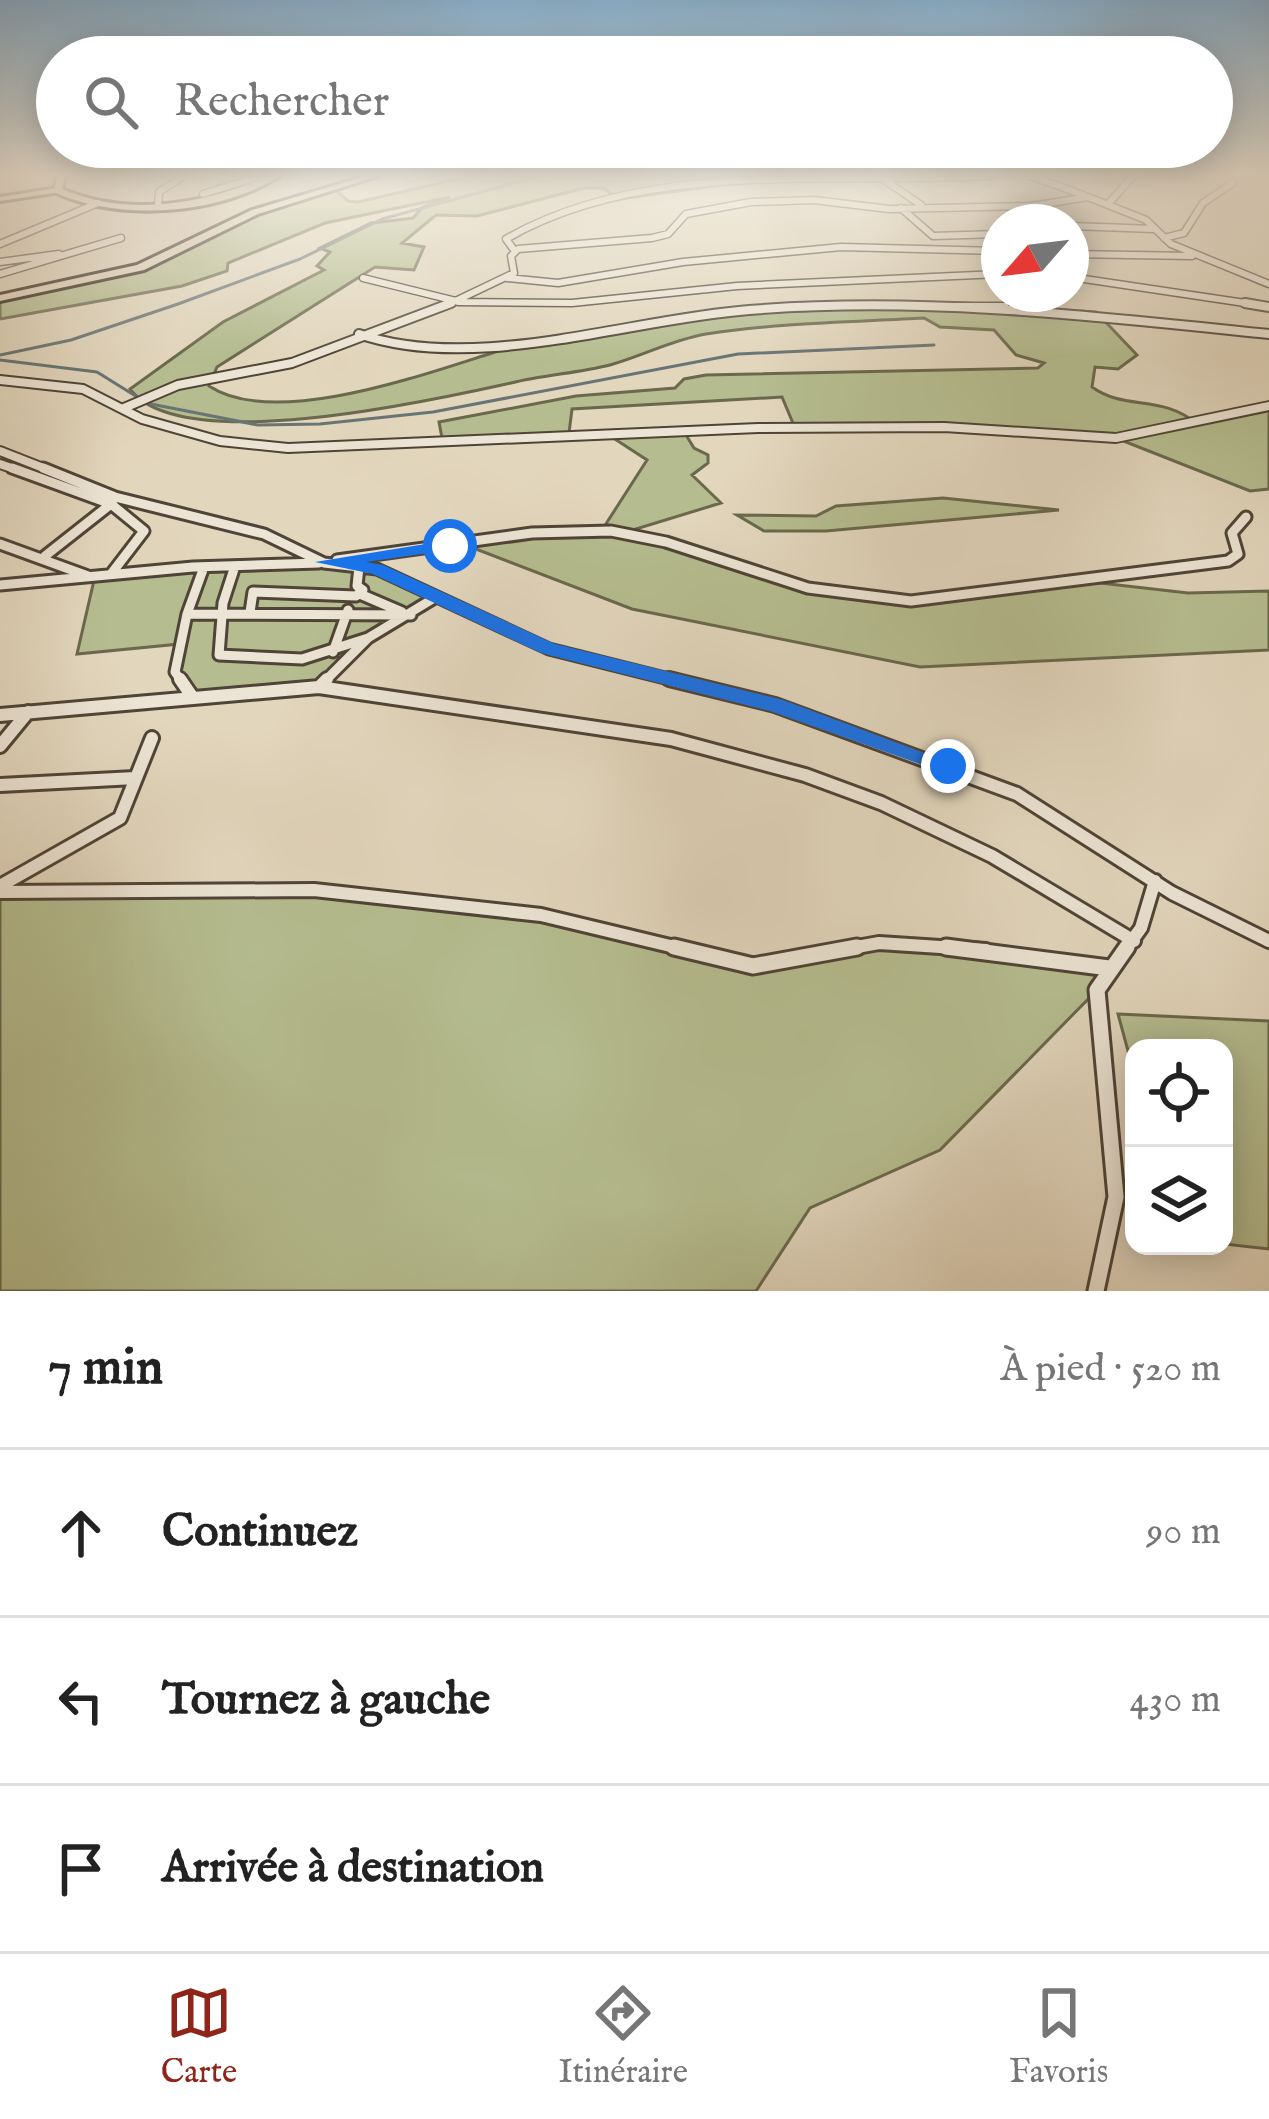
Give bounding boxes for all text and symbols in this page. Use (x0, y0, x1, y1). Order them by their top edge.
search box (36, 36, 1233, 168)
icon: search (78, 69, 144, 135)
text: Rechercher (174, 74, 389, 131)
north arrow (981, 204, 1089, 312)
route start (423, 519, 477, 573)
route end (921, 739, 975, 793)
map controls (1125, 1039, 1233, 1255)
button: locate (1125, 1039, 1233, 1147)
button: layers (1125, 1147, 1233, 1255)
text: 7 min (48, 1337, 163, 1402)
text: À pied · 520 m (1000, 1345, 1221, 1394)
icon: ahead (48, 1500, 114, 1566)
text: Continuez (162, 1504, 358, 1561)
text: 90 m (1146, 1508, 1221, 1557)
icon: left (48, 1668, 114, 1734)
text: Tournez à gauche (162, 1672, 490, 1729)
text: 430 m (1130, 1676, 1221, 1725)
icon: arrive (48, 1836, 114, 1902)
text: Arrivée à destination (162, 1840, 544, 1897)
tab: Carte (161, 1980, 237, 2094)
tab: Itinéraire (559, 1980, 688, 2094)
tab: Favoris (1009, 1980, 1108, 2094)

